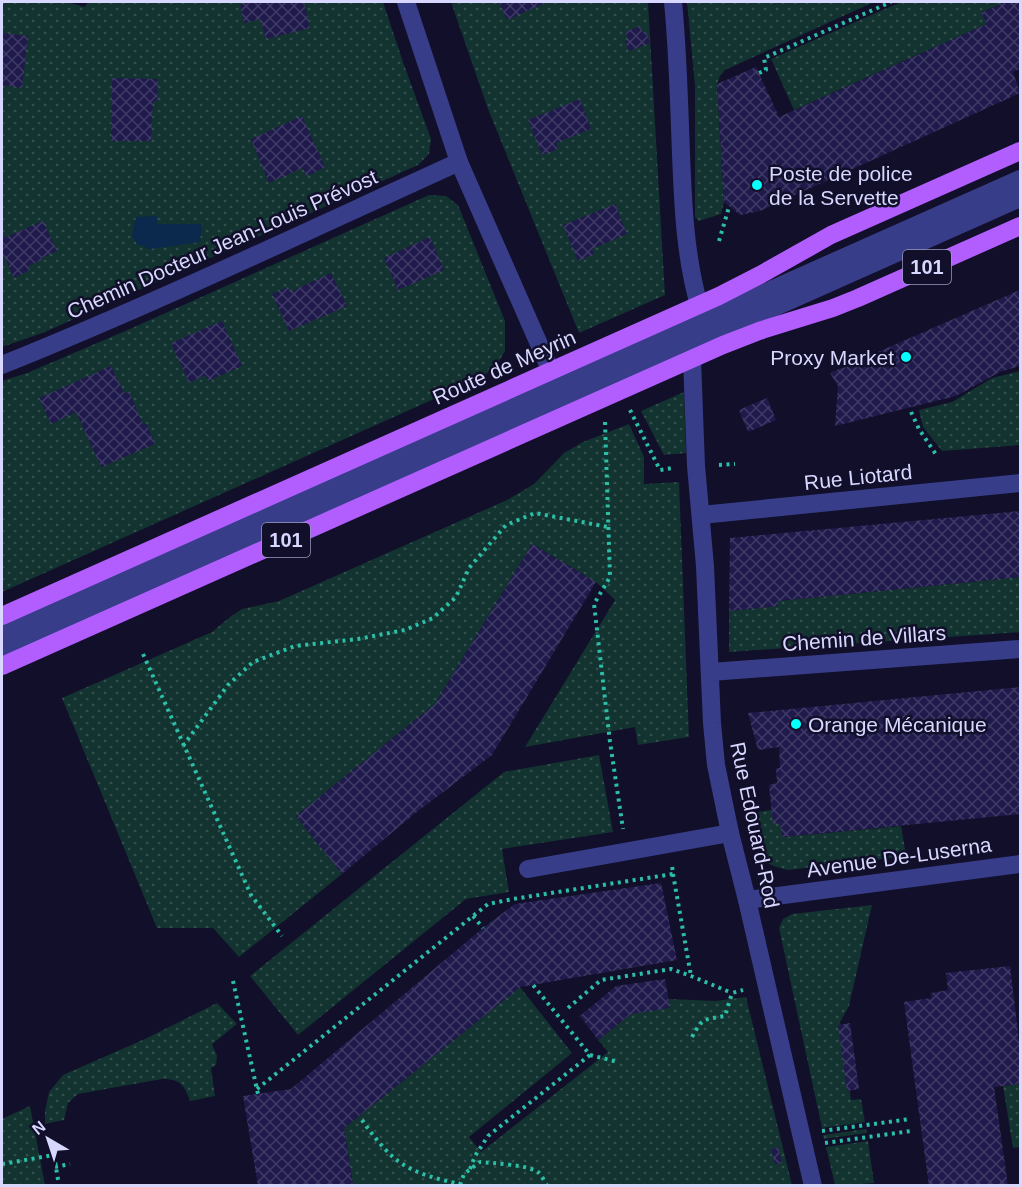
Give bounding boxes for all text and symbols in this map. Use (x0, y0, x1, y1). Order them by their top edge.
place label: Poste de police de la Servette (769, 162, 913, 209)
street label: Chemin Docteur Jean-Louis Prévost (63, 165, 381, 323)
marker: Poste de police de la Servette (750, 178, 764, 192)
road number: 101 (903, 250, 951, 284)
street label: Route de Meyrin (429, 325, 579, 409)
place label: Proxy Market (770, 346, 894, 369)
marker: Proxy Market (899, 350, 913, 364)
street label: Rue Liotard (803, 460, 913, 494)
road number: 101 (262, 523, 310, 557)
street label: Chemin de Villars (781, 621, 947, 655)
place label: Orange Mécanique (808, 713, 987, 736)
marker: Orange Mécanique (789, 717, 803, 731)
street label: Rue Edouard-Rod (726, 740, 784, 910)
street label: Avenue De-Luserna (805, 833, 993, 881)
north arrow (18, 1109, 78, 1169)
text: N (29, 1117, 49, 1138)

